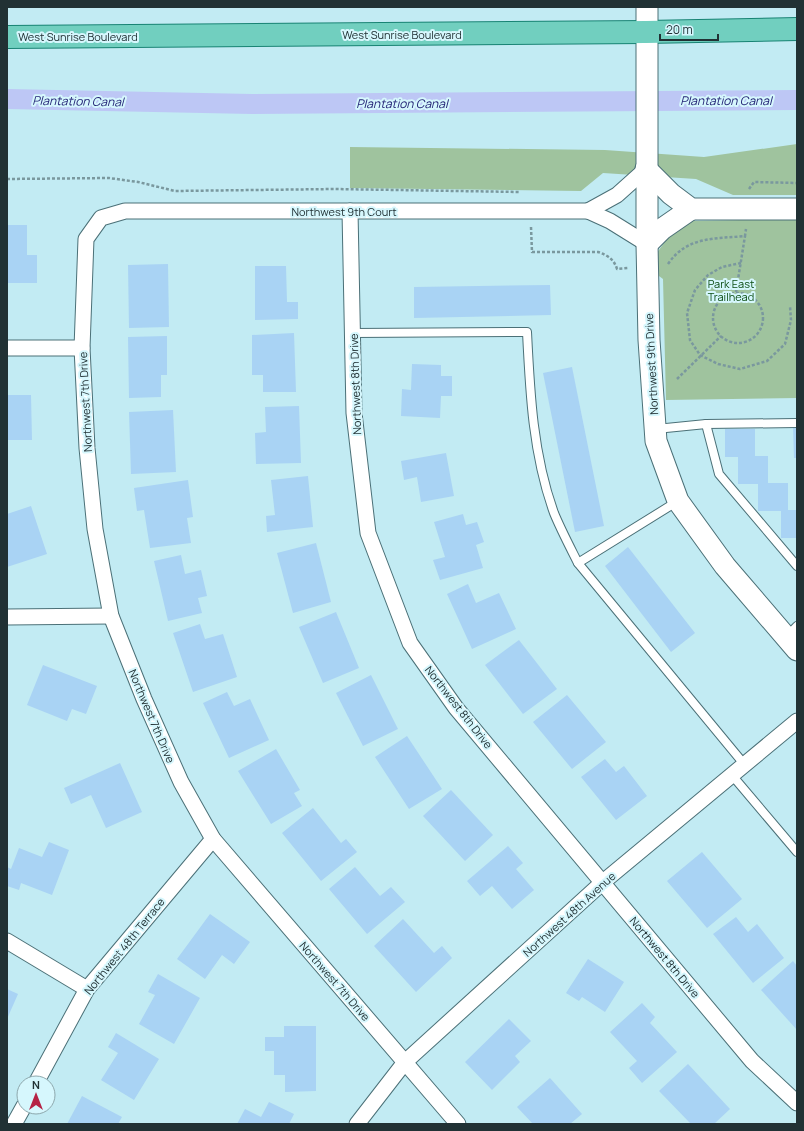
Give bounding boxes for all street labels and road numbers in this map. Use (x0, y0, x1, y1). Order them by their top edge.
street label: West Sunrise Boulevard (342, 27, 462, 42)
street label: West Sunrise Boulevard (18, 29, 138, 44)
street label: Northwest 9th Court (291, 204, 397, 219)
street label: Northwest 9th Drive (641, 312, 661, 415)
street label: Northwest 8th Drive (346, 333, 364, 435)
street label: Northwest 7th Drive (75, 351, 95, 453)
street label: Northwest 8th Drive (422, 663, 496, 752)
street label: Northwest 7th Drive (125, 667, 179, 766)
street label: Northwest 48th Avenue (520, 868, 619, 960)
street label: Northwest 48th Terrace (80, 894, 168, 997)
street label: Northwest 8th Drive (627, 913, 704, 1001)
street label: Northwest 7th Drive (296, 938, 374, 1024)

